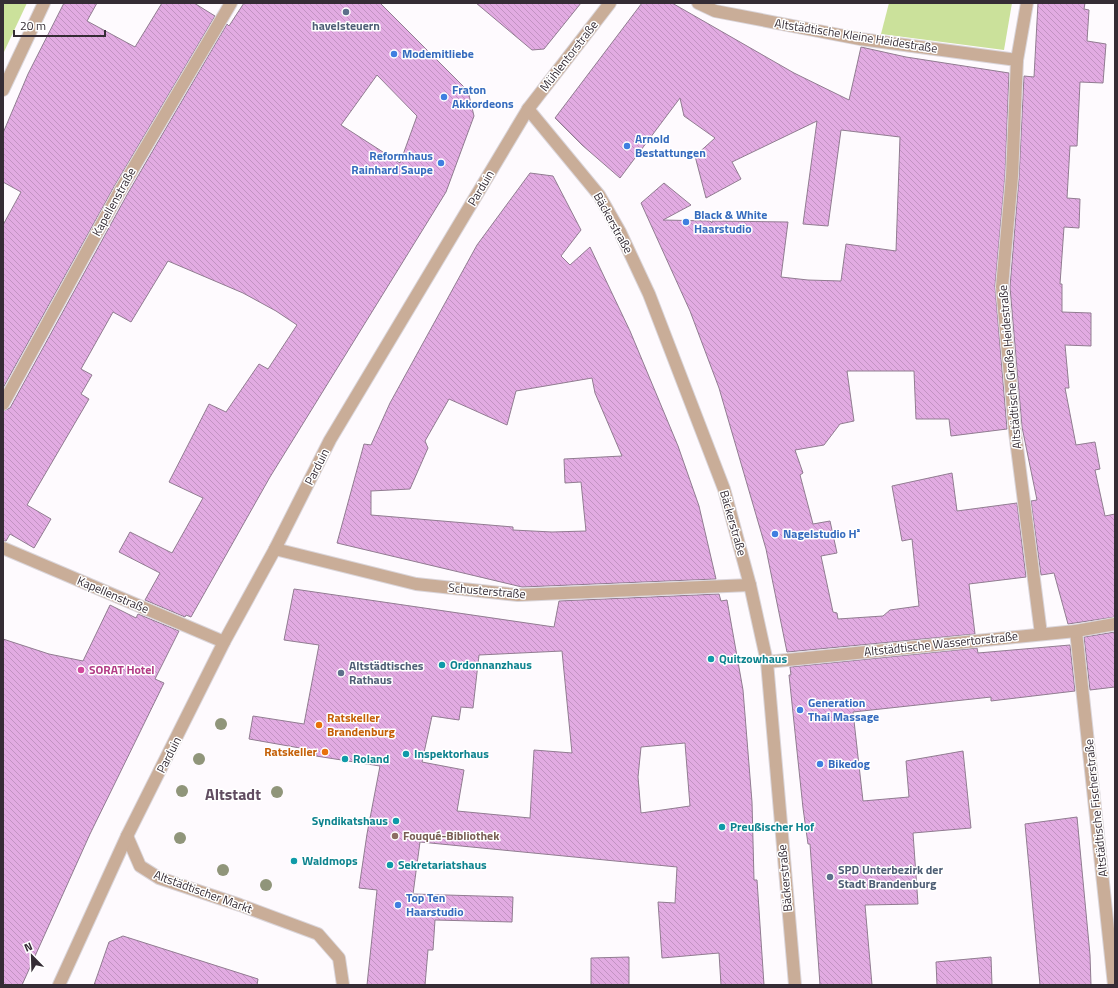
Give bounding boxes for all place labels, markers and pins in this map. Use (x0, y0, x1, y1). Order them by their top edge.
marker: havelsteuern (341, 7, 351, 17)
place label: havelsteuern (312, 16, 380, 35)
place label: Modemitliebe (402, 44, 474, 63)
marker: Modemitliebe (389, 49, 399, 59)
place label: Fraton Akkordeons (452, 80, 514, 113)
marker: Fraton Akkordeons (439, 92, 449, 102)
place label: Arnold Bestattungen (635, 129, 706, 162)
marker: Arnold Bestattungen (622, 141, 632, 151)
place label: Reformhaus Rainhard Saupe (351, 146, 433, 179)
marker: Reformhaus Rainhard Saupe (436, 158, 446, 168)
place label: Black & White Haarstudio (694, 205, 767, 238)
marker: Black & White Haarstudio (681, 217, 691, 227)
place label: Nagelstudio H² (783, 524, 861, 543)
marker: Nagelstudio H² (770, 529, 780, 539)
place label: Quitzowhaus (719, 649, 787, 668)
marker: Quitzowhaus (706, 654, 716, 664)
place label: Ordonnanzhaus (450, 655, 532, 674)
place label: Altstädtisches Rathaus (349, 656, 424, 689)
place label: SORAT Hotel (89, 660, 155, 679)
marker: Ordonnanzhaus (437, 660, 447, 670)
marker: SORAT Hotel (76, 665, 86, 675)
marker: Altstädtisches Rathaus (336, 668, 346, 678)
place label: Generation Thai Massage (808, 693, 879, 726)
marker: Generation Thai Massage (795, 705, 805, 715)
place label: Ratskeller Brandenburg (327, 708, 396, 741)
marker: Ratskeller Brandenburg (314, 720, 324, 730)
place label: Ratskeller (264, 742, 318, 761)
place label: Inspektorhaus (414, 744, 489, 763)
marker: Ratskeller (320, 747, 330, 757)
place label: Roland (353, 749, 389, 768)
marker: Inspektorhaus (401, 749, 411, 759)
marker: Roland (340, 754, 350, 764)
place label: Bikedog (828, 754, 871, 773)
marker: Bikedog (815, 759, 825, 769)
place label: Syndikatshaus (312, 811, 388, 830)
marker: Syndikatshaus (391, 816, 401, 826)
place label: Preußischer Hof (730, 817, 815, 836)
marker: Preußischer Hof (717, 822, 727, 832)
place label: Fouqué-Bibliothek (403, 826, 500, 845)
marker: Fouqué-Bibliothek (390, 831, 400, 841)
place label: Waldmops (302, 851, 358, 870)
place label: Sekretariatshaus (398, 855, 487, 874)
marker: Waldmops (289, 856, 299, 866)
marker: Sekretariatshaus (385, 860, 395, 870)
place label: SPD Unterbezirk der Stadt Brandenburg (838, 860, 943, 893)
marker: SPD Unterbezirk der Stadt Brandenburg (825, 872, 835, 882)
place label: Top Ten Haarstudio (406, 888, 464, 921)
marker: Top Ten Haarstudio (393, 900, 403, 910)

